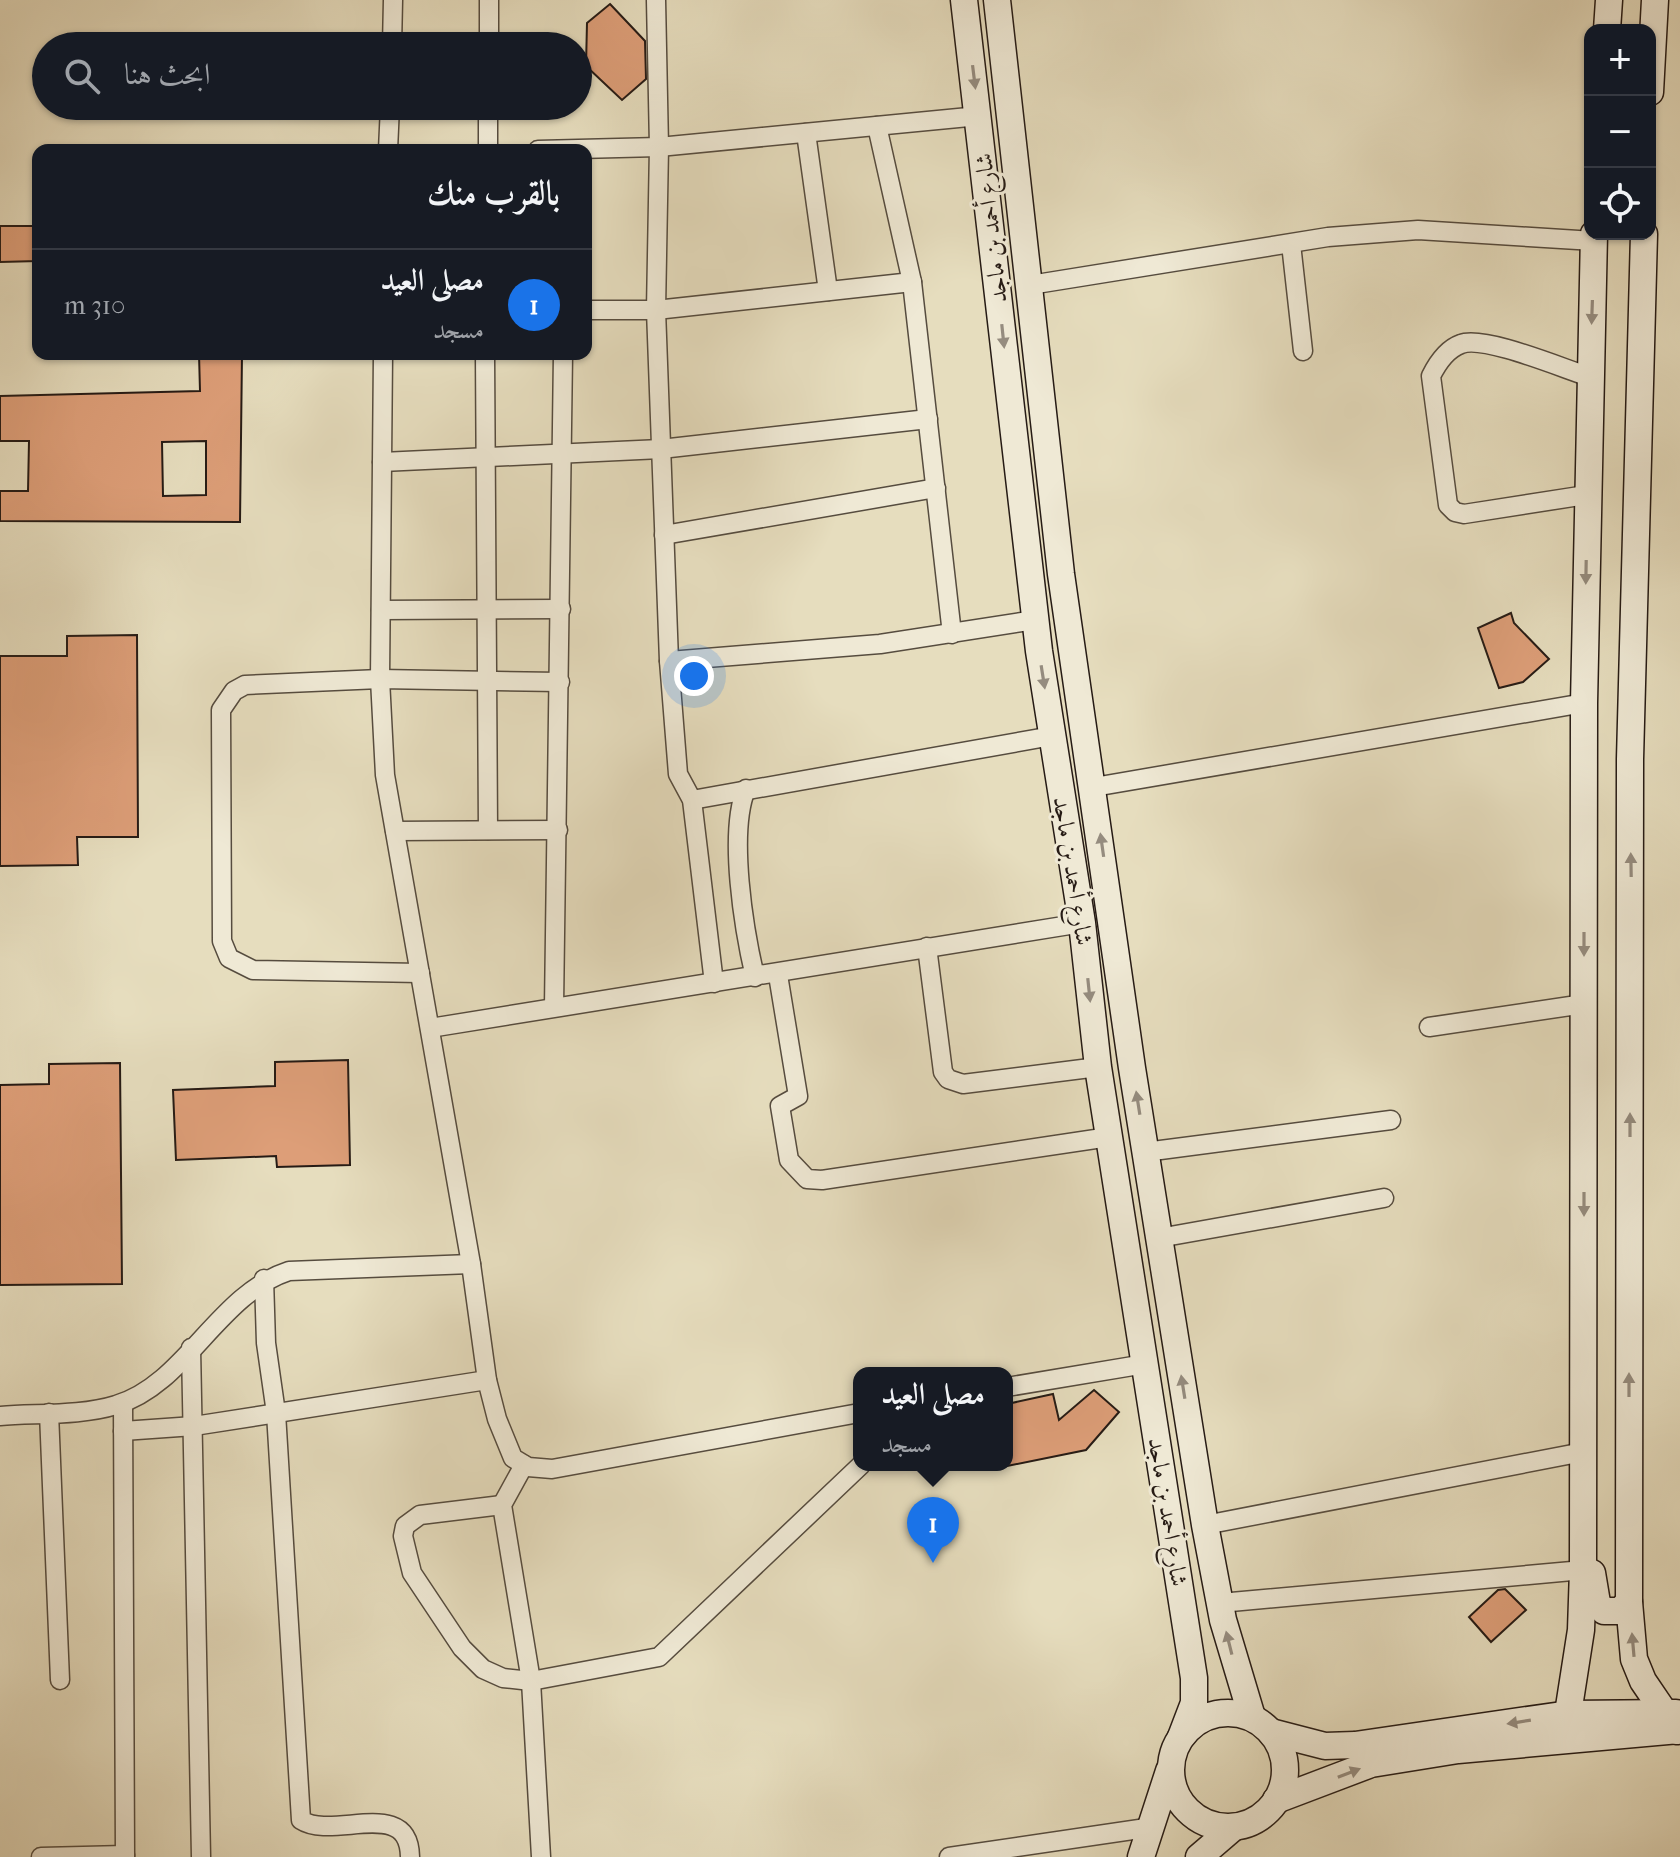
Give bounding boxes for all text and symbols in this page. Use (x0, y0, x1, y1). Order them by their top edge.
map controls (1584, 24, 1656, 240)
button: + (1584, 24, 1656, 96)
search box (32, 32, 592, 120)
icon: search (60, 54, 104, 98)
text: ابحث هنا (124, 57, 210, 92)
one-way arrow (968, 65, 981, 90)
button: − (1584, 96, 1656, 168)
street label: شارع أحمد بن ماجد (966, 151, 1019, 304)
button: locate (1584, 168, 1656, 240)
text: بالقرب منك (427, 173, 560, 213)
text: مصلى العيد (380, 263, 484, 298)
text: 310 m (64, 290, 125, 321)
text: 1 (529, 290, 539, 321)
one-way arrow (1585, 300, 1598, 325)
text: مسجد (433, 314, 484, 345)
one-way arrow (997, 324, 1010, 349)
one-way arrow (1580, 560, 1592, 585)
your location (674, 656, 714, 696)
one-way arrow (1037, 665, 1050, 690)
street label: شارع أحمد بن ماجد (1042, 794, 1102, 948)
one-way arrow (1095, 832, 1108, 857)
one-way arrow (1625, 852, 1637, 877)
one-way arrow (1578, 932, 1590, 957)
one-way arrow (1083, 978, 1096, 1003)
one-way arrow (1131, 1090, 1144, 1115)
one-way arrow (1624, 1112, 1636, 1137)
one-way arrow (1578, 1192, 1590, 1217)
popup (853, 1367, 1013, 1471)
one-way arrow (1623, 1372, 1636, 1397)
one-way arrow (1176, 1374, 1189, 1399)
text: مصلى العيد (881, 1377, 985, 1412)
text: مسجد (881, 1428, 932, 1459)
street label: شارع أحمد بن ماجد (1137, 1435, 1197, 1589)
pin: 1 (907, 1497, 959, 1563)
one-way arrow (1222, 1630, 1234, 1655)
one-way arrow (1626, 1632, 1639, 1657)
one-way arrow (1506, 1716, 1531, 1729)
one-way arrow (1337, 1766, 1361, 1778)

